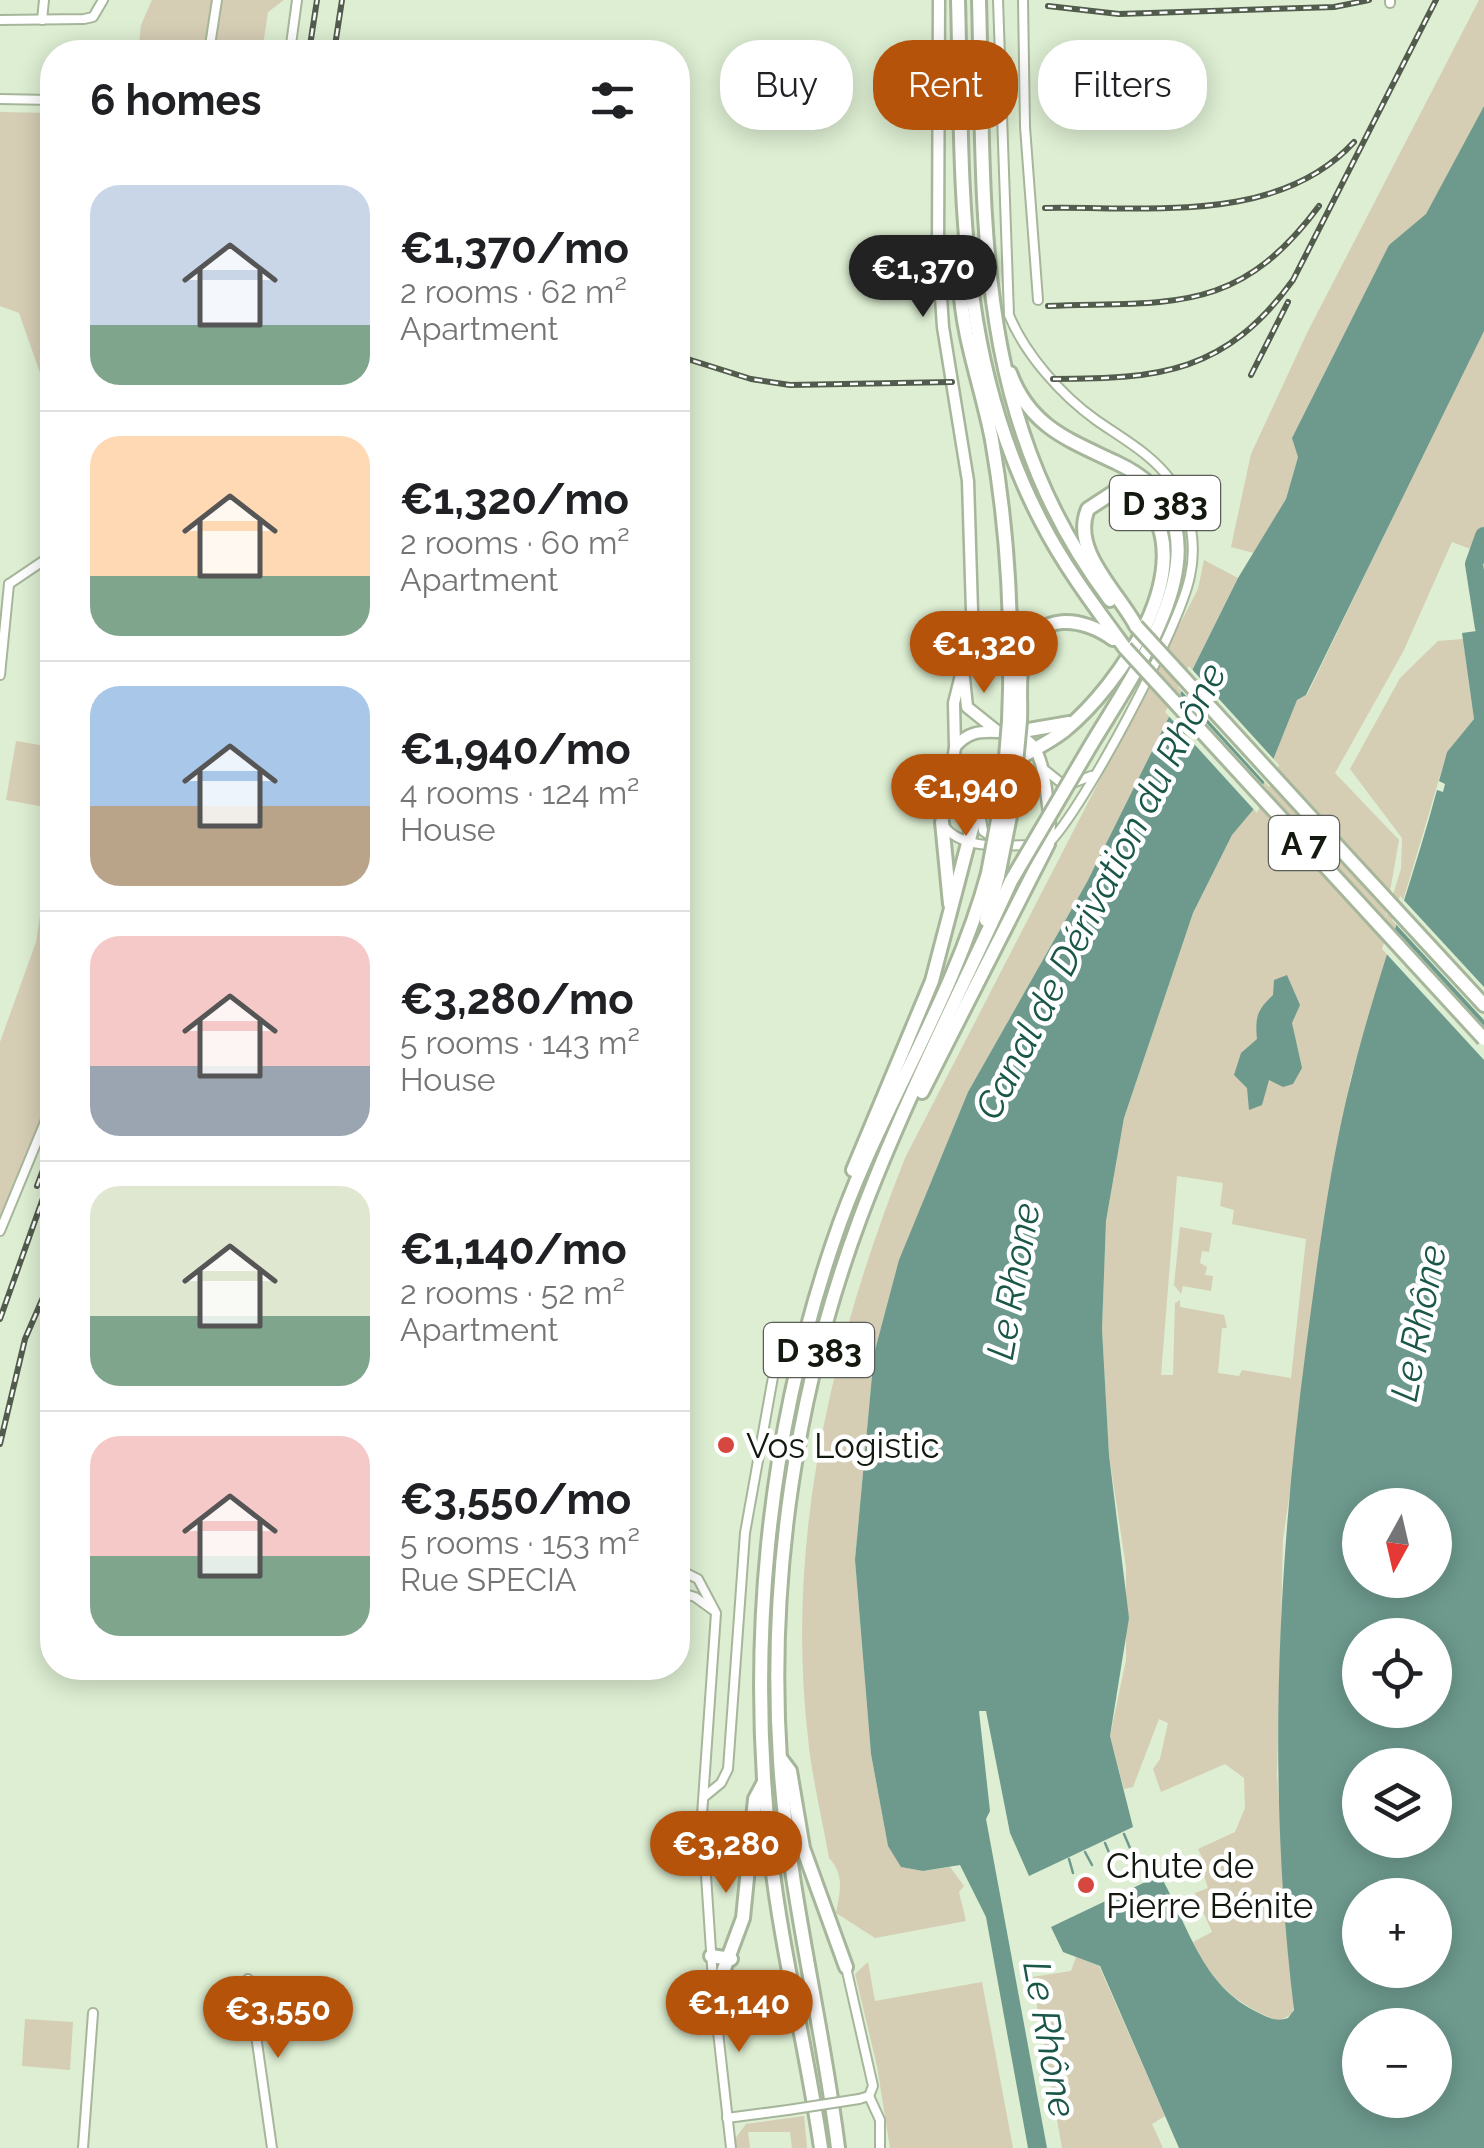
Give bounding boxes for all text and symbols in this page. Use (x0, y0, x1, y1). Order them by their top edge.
chip: Buy (720, 40, 853, 130)
chip: Rent (873, 40, 1018, 130)
chip: Filters (1038, 40, 1207, 130)
icon: filters (585, 73, 640, 128)
text: 6 homes (90, 76, 261, 125)
text: €1,370/mo (400, 224, 629, 273)
icon: home (170, 225, 290, 345)
pin: €1,370 (842, 235, 1004, 320)
text: €1,370 (871, 249, 975, 286)
text: 2 rooms · 62 m² (400, 273, 627, 310)
text: Apartment (400, 310, 558, 347)
text: €1,320/mo (400, 475, 629, 524)
icon: home (170, 476, 290, 596)
road number: D 383 (1110, 476, 1220, 530)
text: 2 rooms · 60 m² (400, 524, 630, 561)
text: Apartment (400, 561, 558, 598)
pin: €1,320 (903, 611, 1065, 696)
text: €1,320 (932, 625, 1036, 662)
water label: Canal de Dérivation du Rhône (965, 655, 1235, 1127)
text: €1,940/mo (400, 725, 631, 774)
icon: home (170, 726, 290, 846)
pin: €1,940 (885, 754, 1047, 839)
text: €1,940 (913, 768, 1019, 805)
text: 4 rooms · 124 m² (400, 774, 640, 811)
text: House (400, 811, 496, 848)
road number: A 7 (1269, 816, 1339, 870)
text: €3,280/mo (400, 975, 634, 1024)
icon: home (170, 976, 290, 1096)
text: 5 rooms · 143 m² (400, 1024, 640, 1061)
text: House (400, 1061, 496, 1098)
water label: Le Rhone (977, 1199, 1049, 1363)
text: €1,140/mo (400, 1225, 627, 1274)
icon: home (170, 1226, 290, 1346)
water label: Le Rhône (1381, 1241, 1455, 1405)
text: 2 rooms · 52 m² (400, 1274, 625, 1311)
text: Apartment (400, 1311, 558, 1348)
road number: D 383 (764, 1323, 874, 1377)
place label: Vos Logistic (746, 1425, 940, 1466)
marker: Vos Logistic (715, 1434, 737, 1456)
text: €3,550/mo (400, 1475, 631, 1524)
icon: home (170, 1476, 290, 1596)
north arrow (1342, 1488, 1452, 1598)
map controls (1342, 1488, 1452, 2118)
text: 5 rooms · 153 m² (400, 1524, 640, 1561)
text: Rue SPECIA (400, 1561, 576, 1598)
button: locate (1342, 1618, 1452, 1728)
button: layers (1342, 1748, 1452, 1858)
pin: €3,280 (645, 1811, 807, 1896)
text: €3,280 (672, 1825, 780, 1862)
place label: Chute de Pierre Bénite (1106, 1845, 1313, 1926)
marker: Chute de Pierre Bénite (1075, 1874, 1097, 1896)
button: + (1342, 1878, 1452, 1988)
water label: Le Rhône (1014, 1957, 1086, 2121)
pin: €1,140 (658, 1970, 820, 2055)
pin: €3,550 (197, 1976, 359, 2061)
text: €1,140 (688, 1984, 790, 2021)
text: €3,550 (225, 1990, 331, 2027)
button: − (1342, 2008, 1452, 2118)

